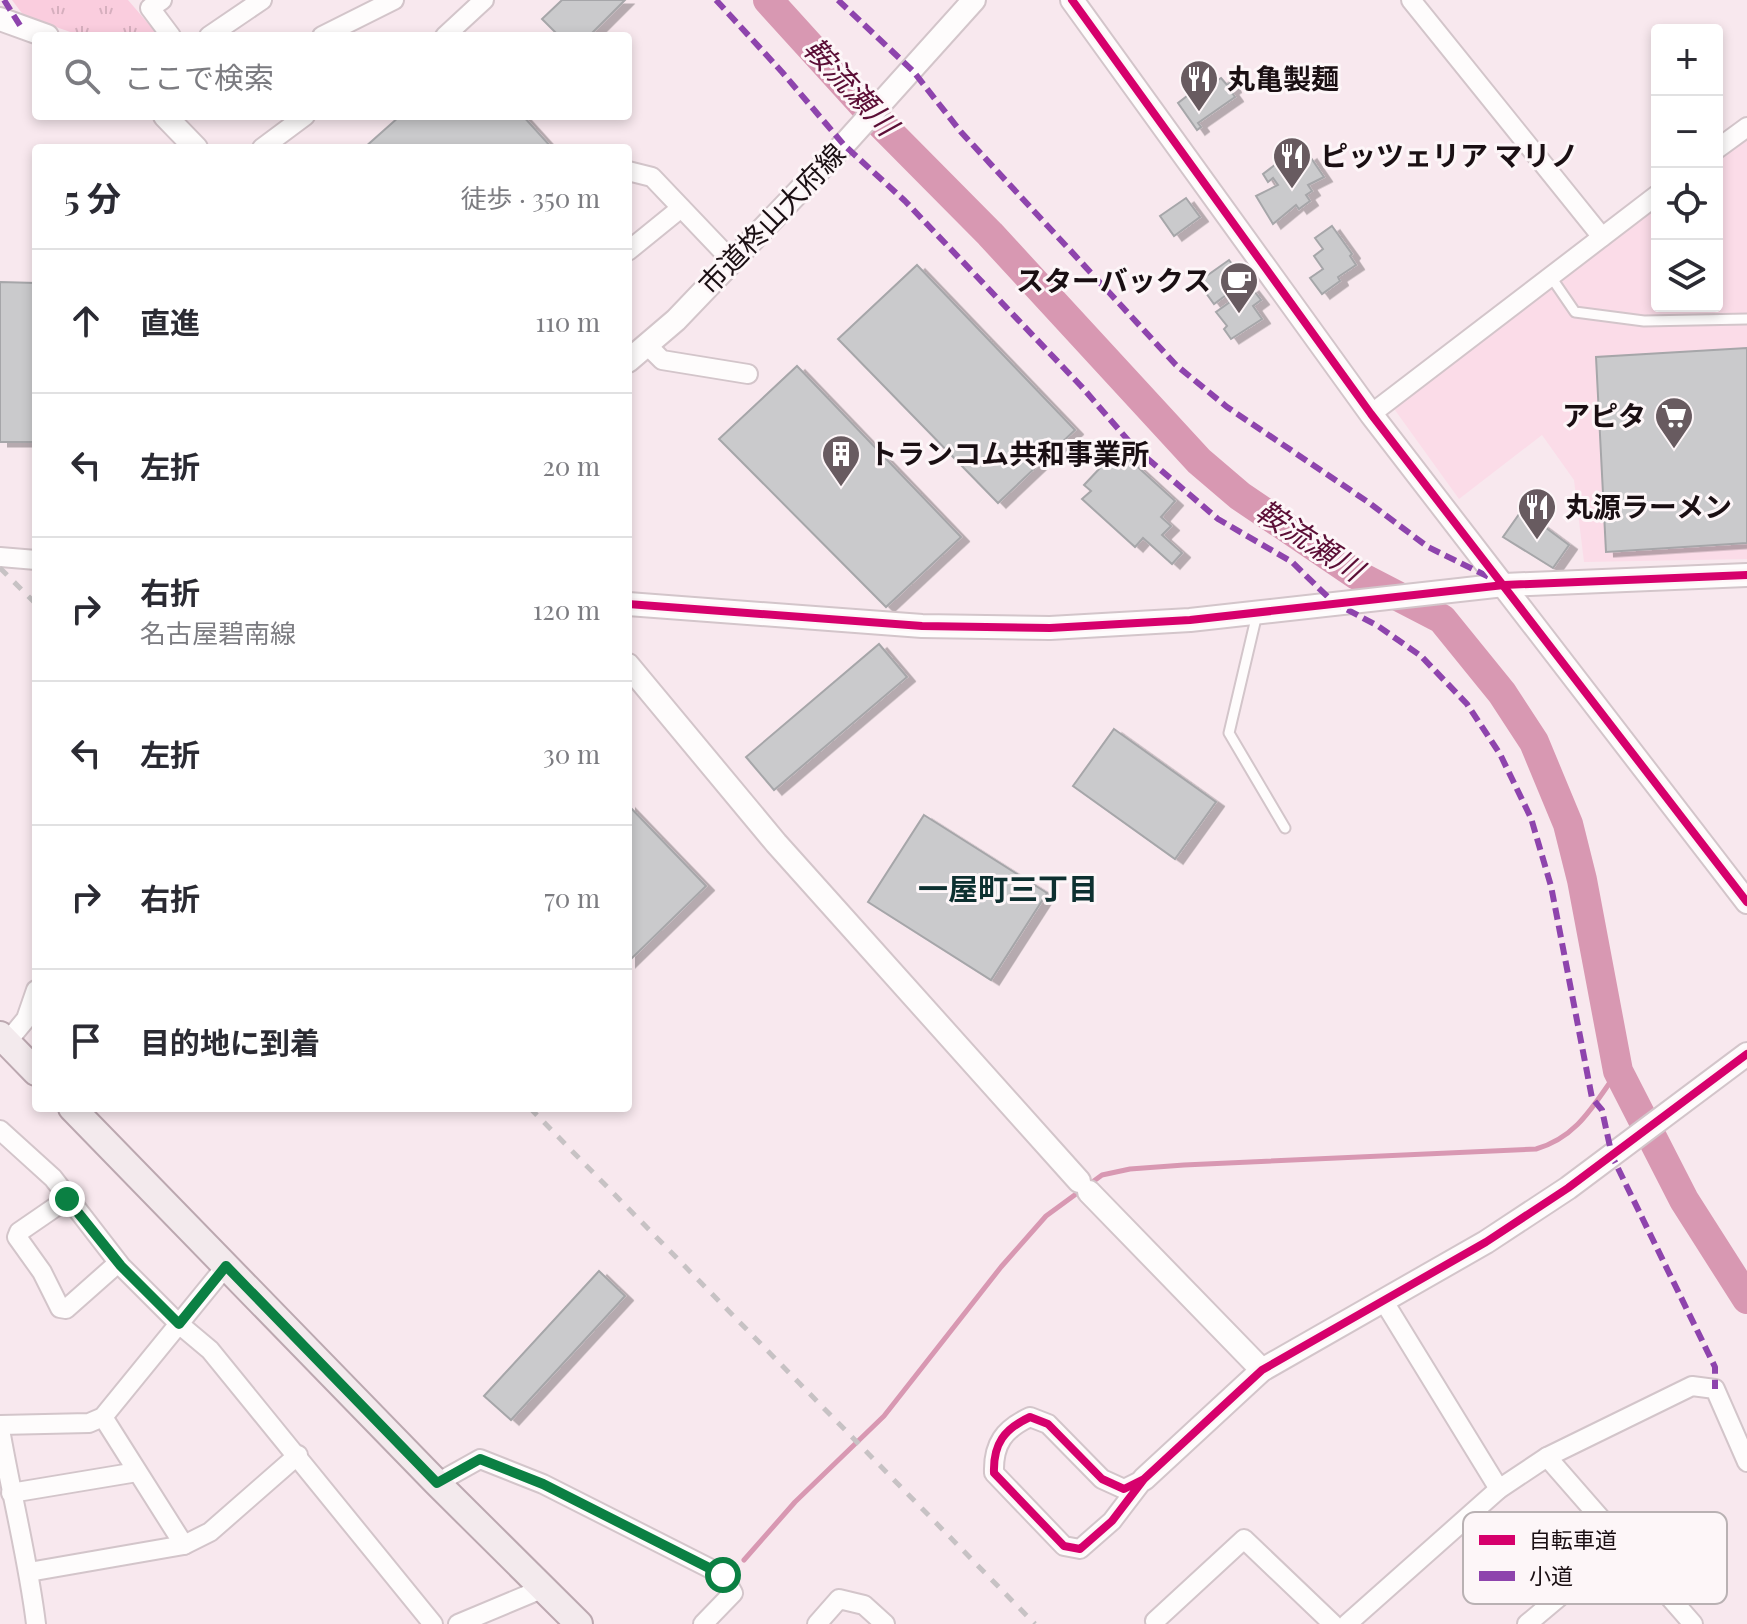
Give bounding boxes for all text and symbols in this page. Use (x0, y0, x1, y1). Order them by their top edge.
map controls (1651, 24, 1723, 312)
button: + (1651, 24, 1723, 96)
water label: 鞍流瀬川 (796, 28, 909, 145)
search box (32, 32, 632, 120)
icon: search (60, 54, 104, 98)
text: ここで検索 (124, 57, 274, 97)
restaurant icon: 丸亀製麺 (1178, 58, 1220, 113)
place label: 丸亀製麺 (1227, 59, 1339, 96)
button: − (1651, 96, 1723, 168)
street label: 市道柊山大府線 (690, 135, 852, 301)
restaurant icon: ピッツェリア マリノ (1271, 135, 1313, 190)
place label: ピッツェリア マリノ (1320, 136, 1579, 173)
button: locate (1651, 168, 1723, 240)
text: 5 分 (64, 174, 121, 220)
text: 徒歩 · 350 m (461, 180, 600, 215)
button: layers (1651, 240, 1723, 312)
cafe icon: スターバックス (1218, 260, 1260, 315)
place label: スターバックス (1016, 261, 1211, 298)
icon: ahead (64, 299, 108, 343)
text: 直進 (140, 302, 200, 342)
text: 110 m (536, 304, 600, 339)
supermarket icon: アピタ (1653, 395, 1695, 450)
place label: アピタ (1562, 396, 1646, 433)
building icon: トランコム共和事業所 (820, 433, 862, 488)
place label: トランコム共和事業所 (869, 434, 1149, 471)
icon: left (64, 443, 108, 487)
text: 左折 (140, 446, 200, 486)
text: 20 m (542, 448, 600, 483)
restaurant icon: 丸源ラーメン (1516, 486, 1558, 541)
place label: 丸源ラーメン (1565, 487, 1732, 524)
water label: 鞍流瀬川 (1249, 490, 1374, 590)
text: 右折 (140, 572, 200, 612)
icon: right (64, 587, 108, 631)
text: 120 m (533, 592, 600, 627)
text: 名古屋碧南線 (140, 615, 296, 650)
icon: left (64, 731, 108, 775)
text: 左折 (140, 734, 200, 774)
text: 30 m (543, 736, 600, 771)
district label: 一屋町三丁目 (918, 868, 1098, 908)
icon: right (64, 875, 108, 919)
text: 右折 (140, 878, 200, 918)
text: 70 m (544, 880, 600, 915)
icon: arrive (64, 1019, 108, 1063)
text: 目的地に到着 (140, 1022, 320, 1062)
route end (49, 1181, 85, 1217)
legend (1463, 1512, 1727, 1604)
text: 自転車道 (1529, 1524, 1617, 1554)
route start (705, 1557, 741, 1593)
text: 小道 (1529, 1560, 1573, 1590)

